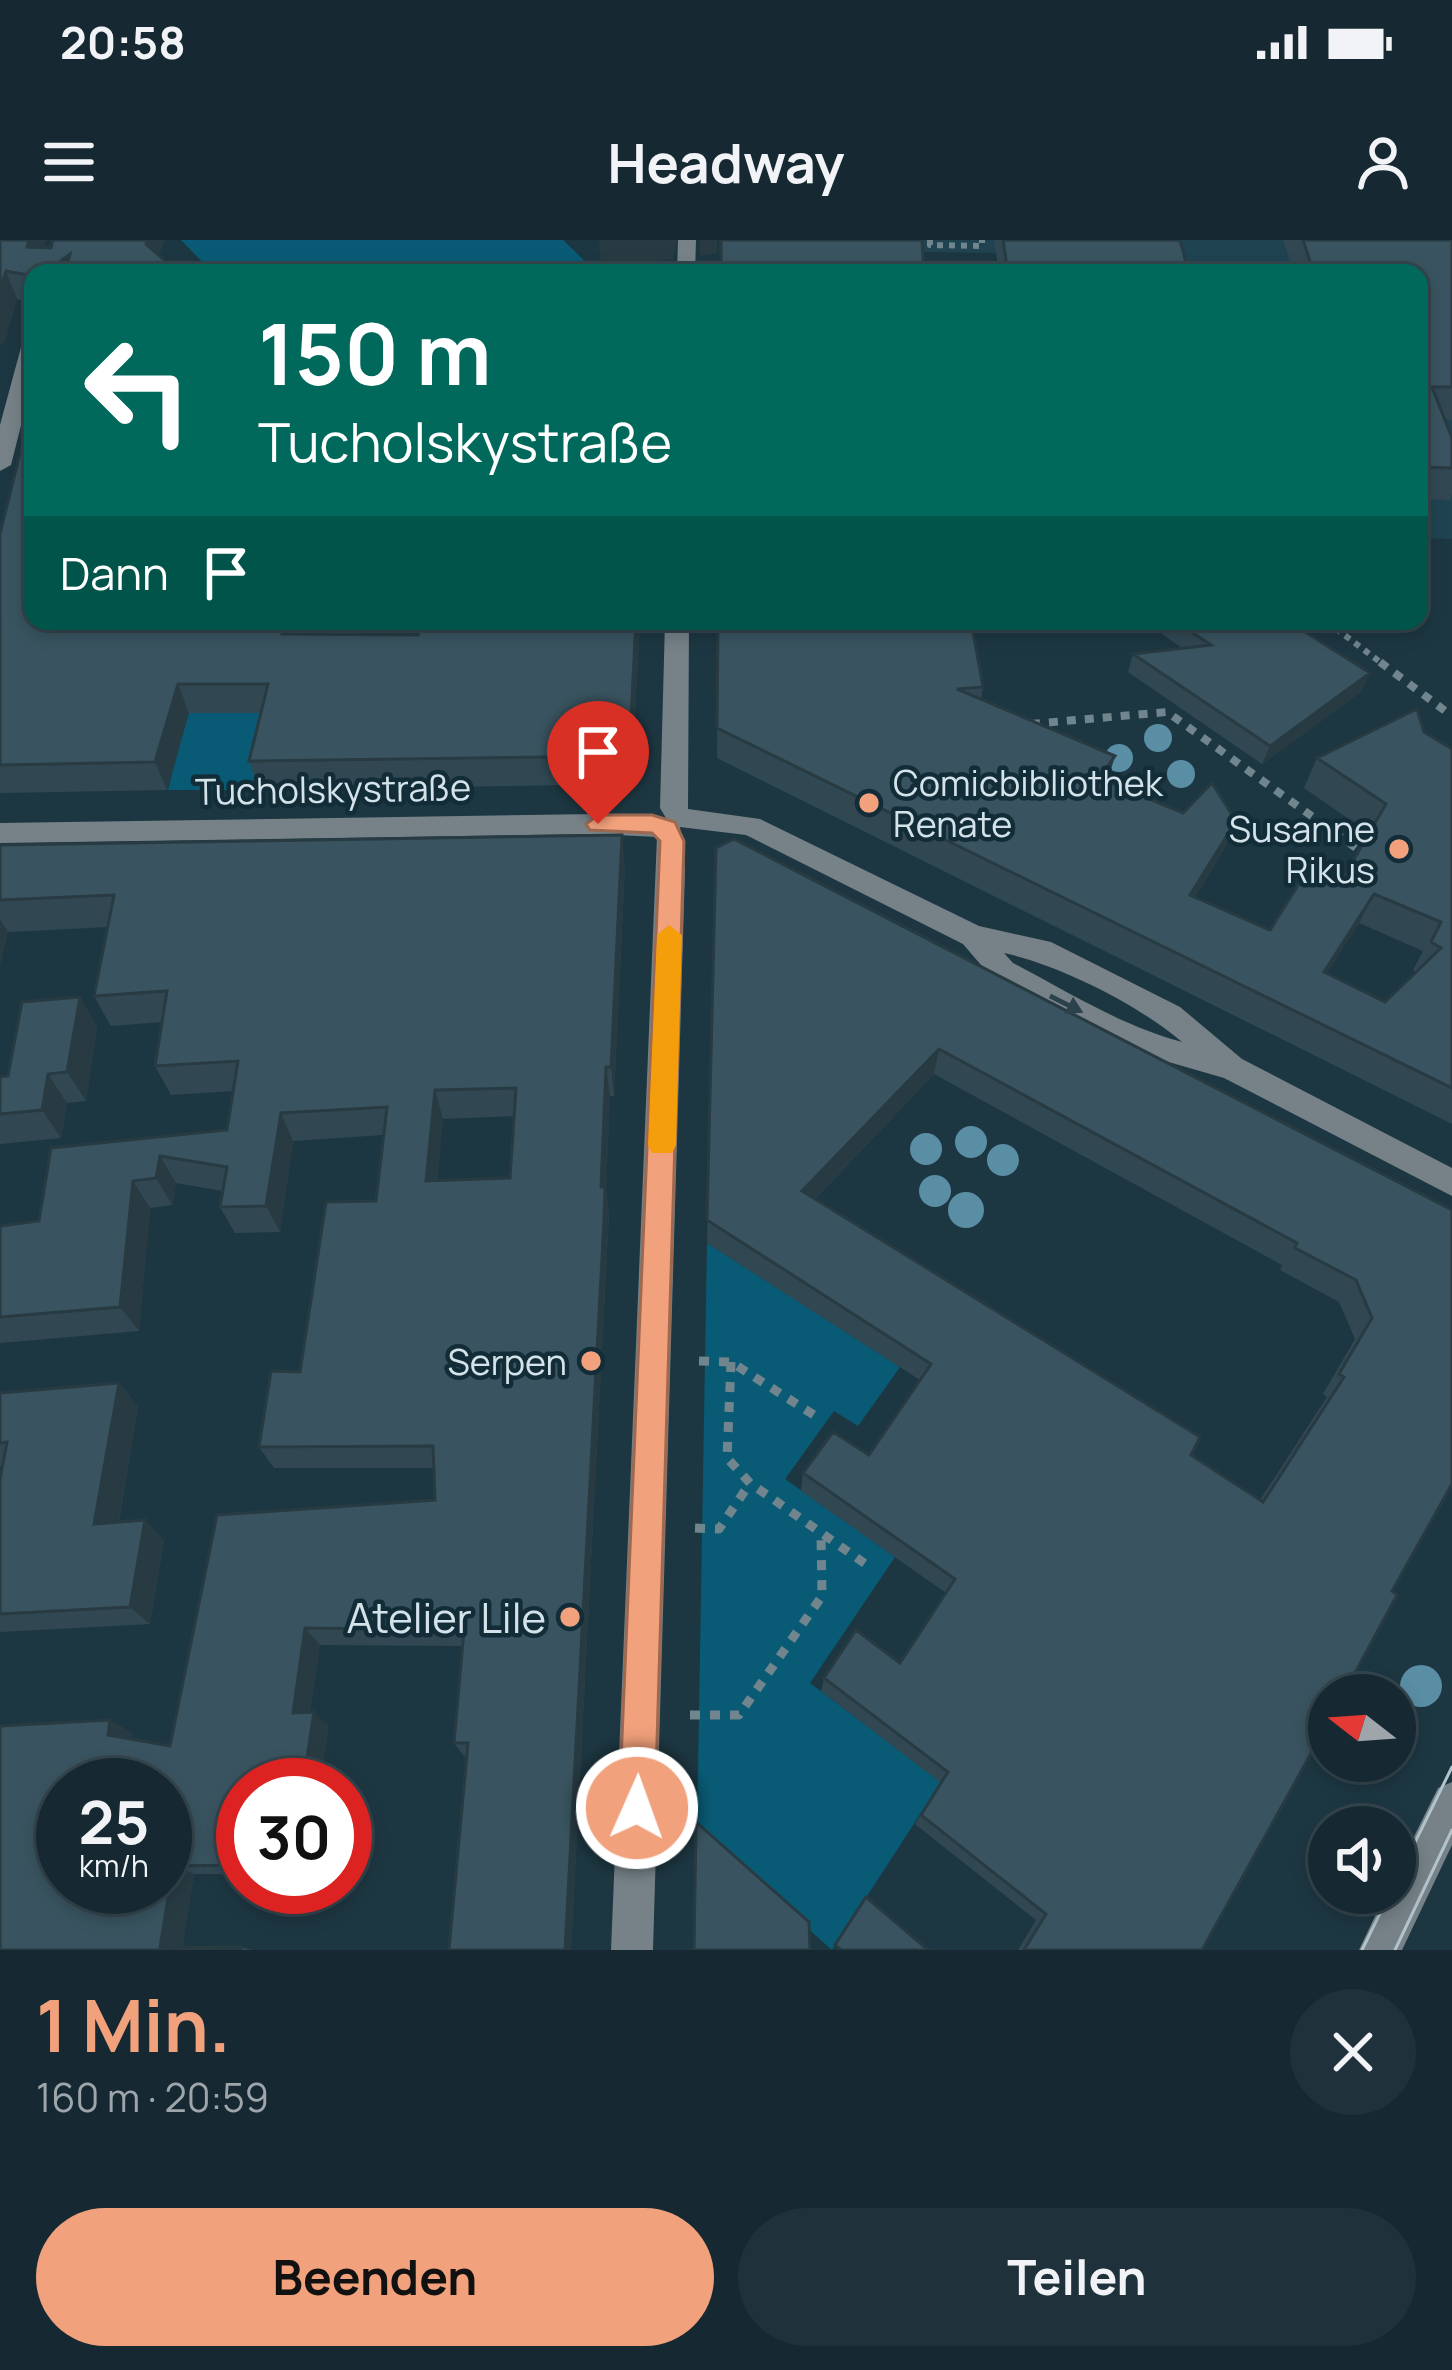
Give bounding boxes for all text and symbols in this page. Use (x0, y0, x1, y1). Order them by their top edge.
text: 20:58 (60, 11, 186, 73)
text: Headway (608, 125, 844, 199)
icon: menu (36, 129, 102, 195)
icon: person (1350, 129, 1416, 195)
text: 150 m (258, 295, 492, 410)
icon: left (60, 312, 216, 468)
text: Tucholskystraße (258, 404, 672, 478)
icon: arrive (193, 540, 259, 606)
text: Dann (60, 542, 169, 604)
pin (547, 701, 649, 824)
icon: arrive (565, 719, 631, 785)
place label: Comicbibliothek Renate (893, 758, 1164, 848)
street label: Tucholskystraße (195, 762, 471, 816)
marker: Comicbibliothek Renate (856, 790, 882, 816)
place label: Susanne Rikus (1229, 804, 1375, 894)
marker: Susanne Rikus (1386, 836, 1412, 862)
one-way arrow (1048, 993, 1083, 1013)
place label: Serpen (448, 1337, 567, 1386)
marker: Serpen (578, 1348, 604, 1374)
place label: Atelier Lile (346, 1588, 546, 1646)
marker: Atelier Lile (557, 1604, 583, 1630)
north arrow (1308, 1674, 1416, 1782)
map controls (1308, 1674, 1416, 1914)
position arrow (574, 1745, 700, 1871)
speed limit sign: 30 (216, 1758, 372, 1914)
text: 25 (79, 1780, 149, 1862)
button: sound (1308, 1806, 1416, 1914)
text: km/h (79, 1845, 149, 1886)
text: 1 Min. (36, 1975, 231, 2074)
button: close (1290, 1989, 1416, 2115)
text: 160 m · 20:59 (36, 2070, 269, 2124)
button: Beenden (36, 2208, 714, 2346)
button: Teilen (738, 2208, 1416, 2346)

